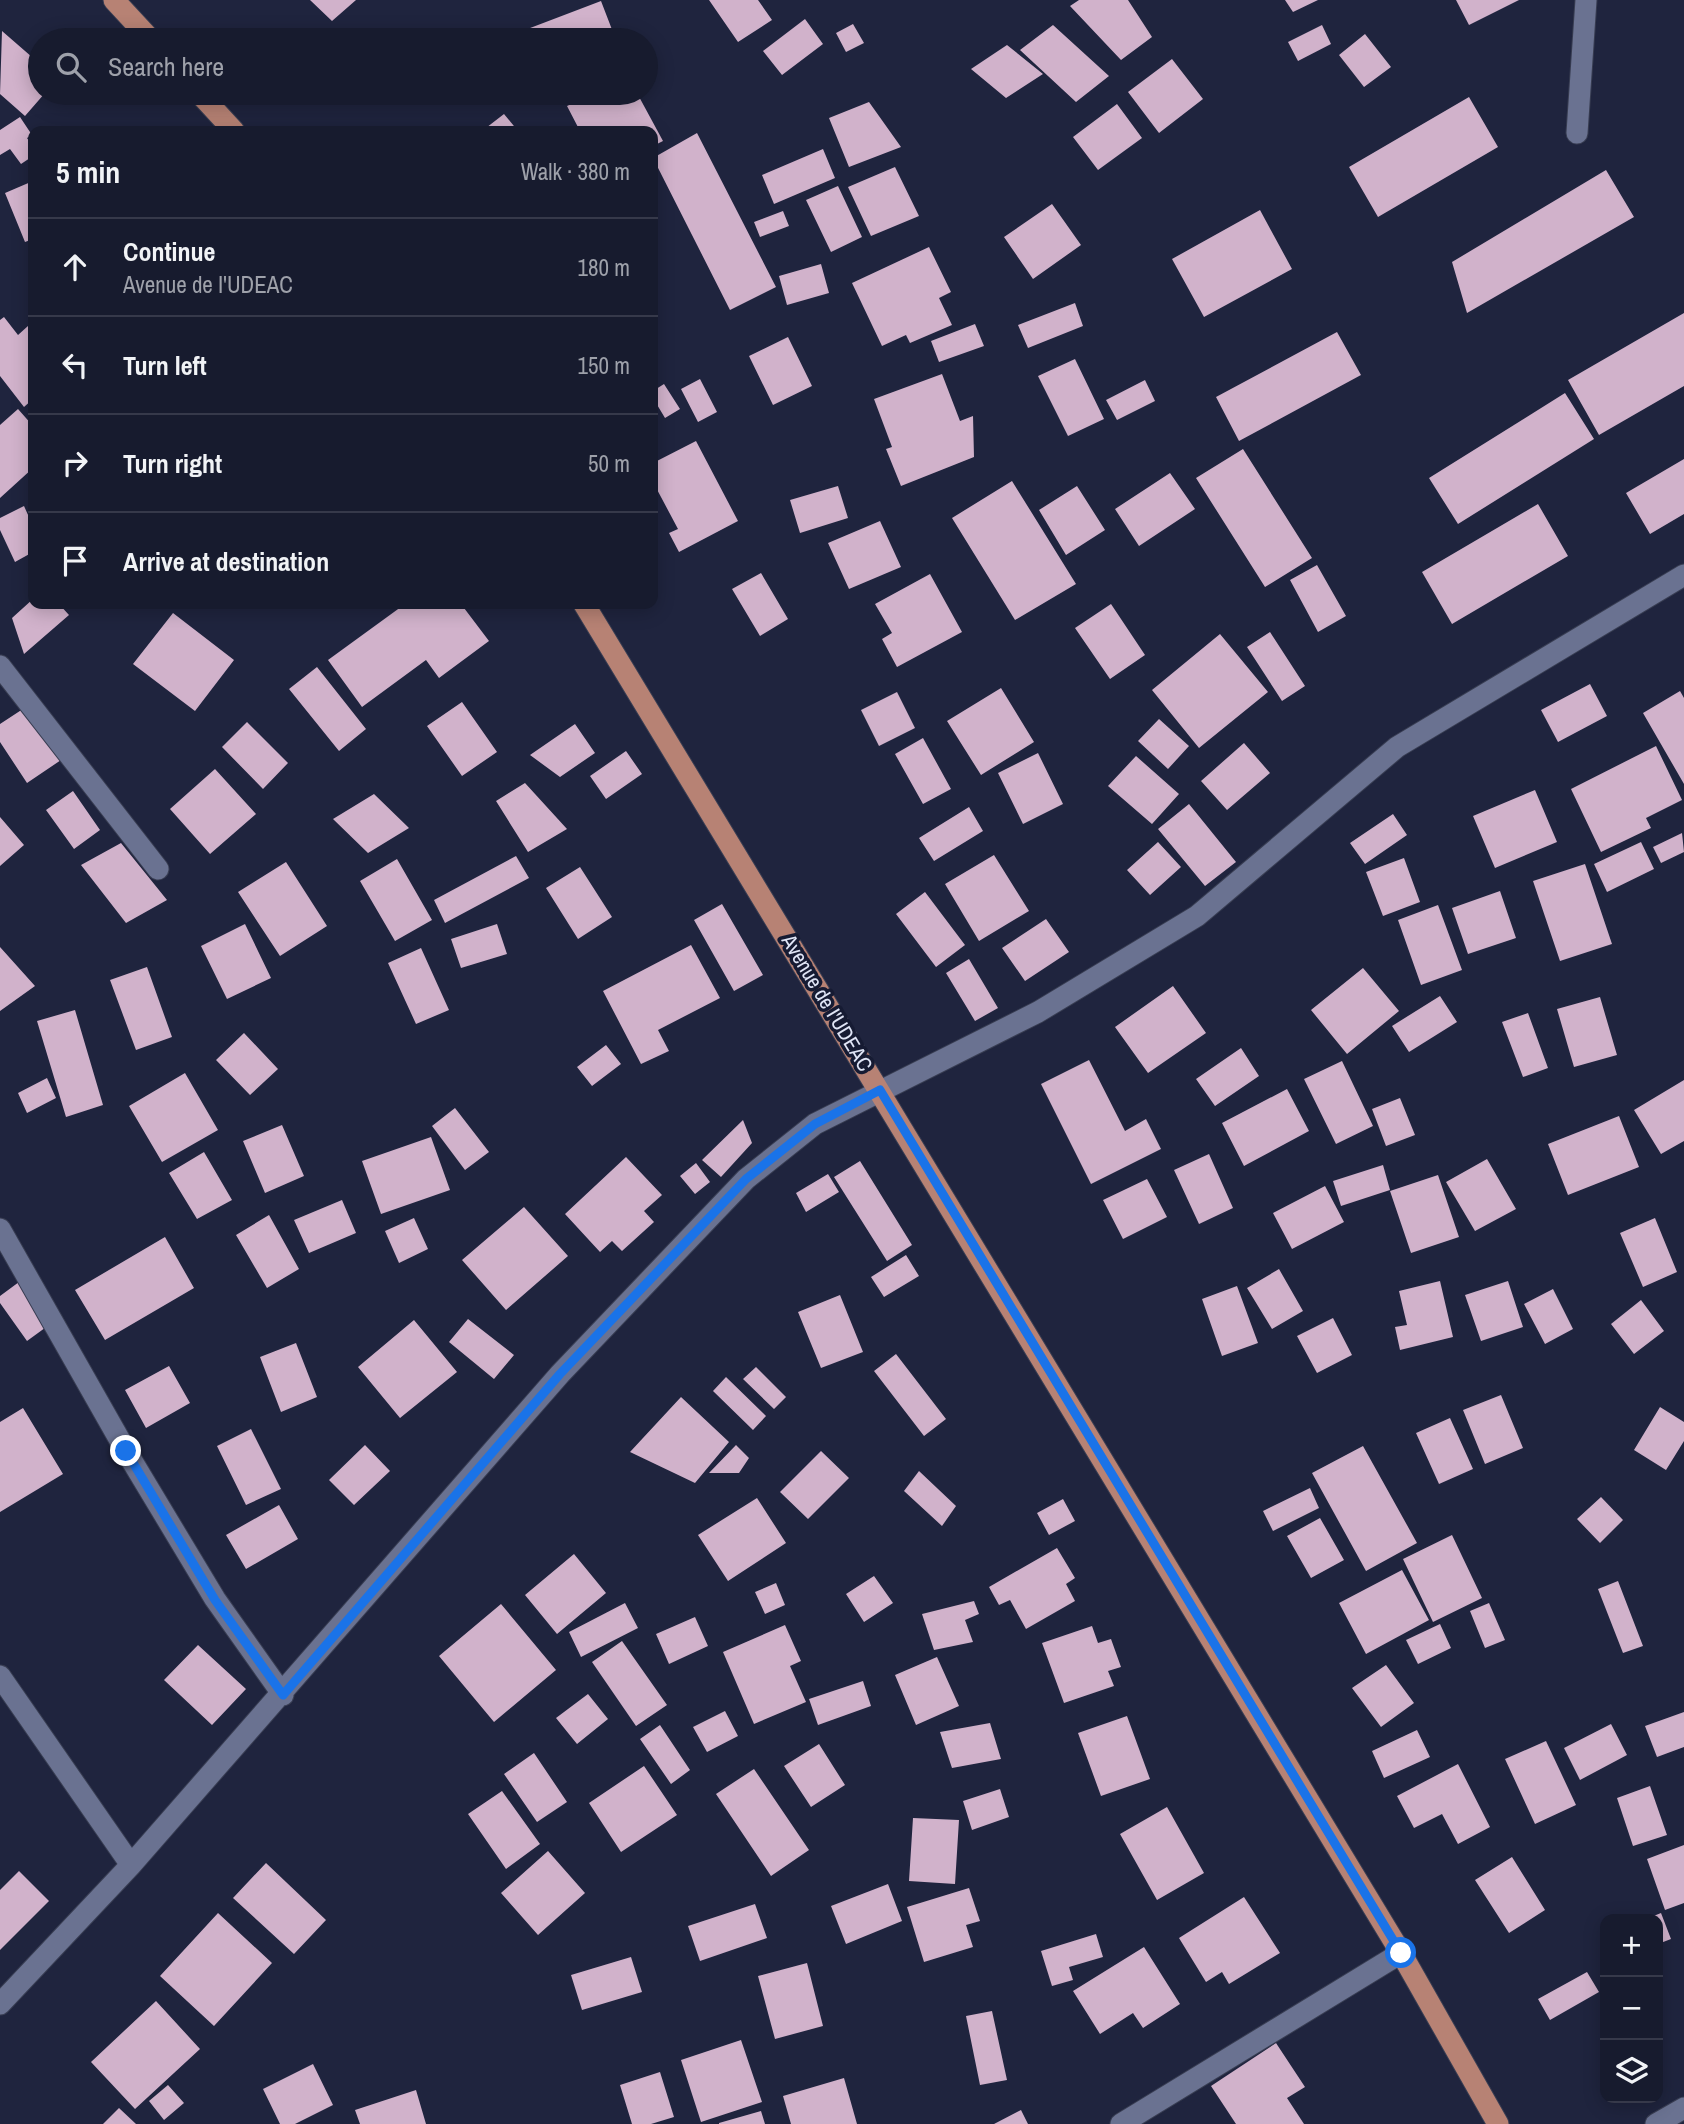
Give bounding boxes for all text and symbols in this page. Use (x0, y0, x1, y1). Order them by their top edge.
search box (28, 28, 658, 105)
icon: search (52, 48, 90, 86)
text: Search here (108, 49, 224, 84)
text: 5 min (56, 152, 120, 192)
text: Walk · 380 m (521, 156, 630, 187)
text: Continue (123, 234, 215, 269)
icon: ahead (56, 248, 94, 286)
text: 180 m (578, 252, 630, 283)
text: Avenue de I'UDEAC (123, 269, 293, 300)
icon: left (56, 346, 94, 384)
text: Turn left (123, 348, 207, 383)
text: 150 m (578, 350, 630, 381)
icon: right (56, 444, 94, 482)
text: Turn right (123, 446, 222, 481)
text: 50 m (588, 448, 630, 479)
icon: arrive (56, 542, 94, 580)
text: Arrive at destination (123, 544, 329, 579)
street label: Avenue de I'UDEAC (775, 928, 880, 1077)
route end (110, 1435, 141, 1466)
map controls (1600, 1914, 1663, 2103)
button: + (1600, 1914, 1663, 1977)
route start (1385, 1937, 1416, 1968)
button: − (1600, 1977, 1663, 2040)
button: layers (1600, 2040, 1663, 2103)

